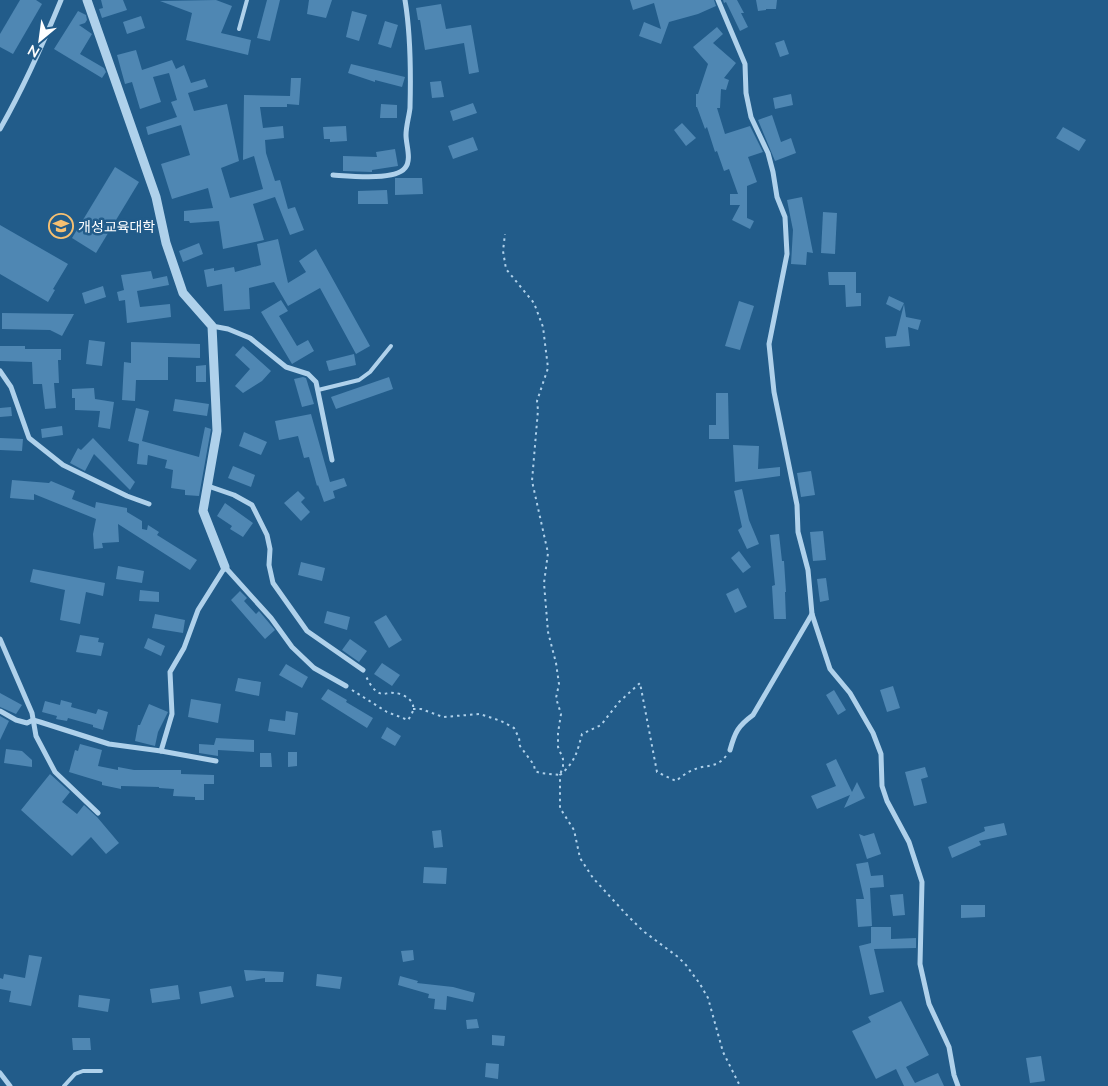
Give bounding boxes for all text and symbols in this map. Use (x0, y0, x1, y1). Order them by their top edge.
north arrow (15, 15, 65, 65)
text: N (25, 42, 42, 62)
school or university icon: 개성교육대학 (48, 213, 74, 239)
place label: 개성교육대학 (78, 218, 155, 235)

